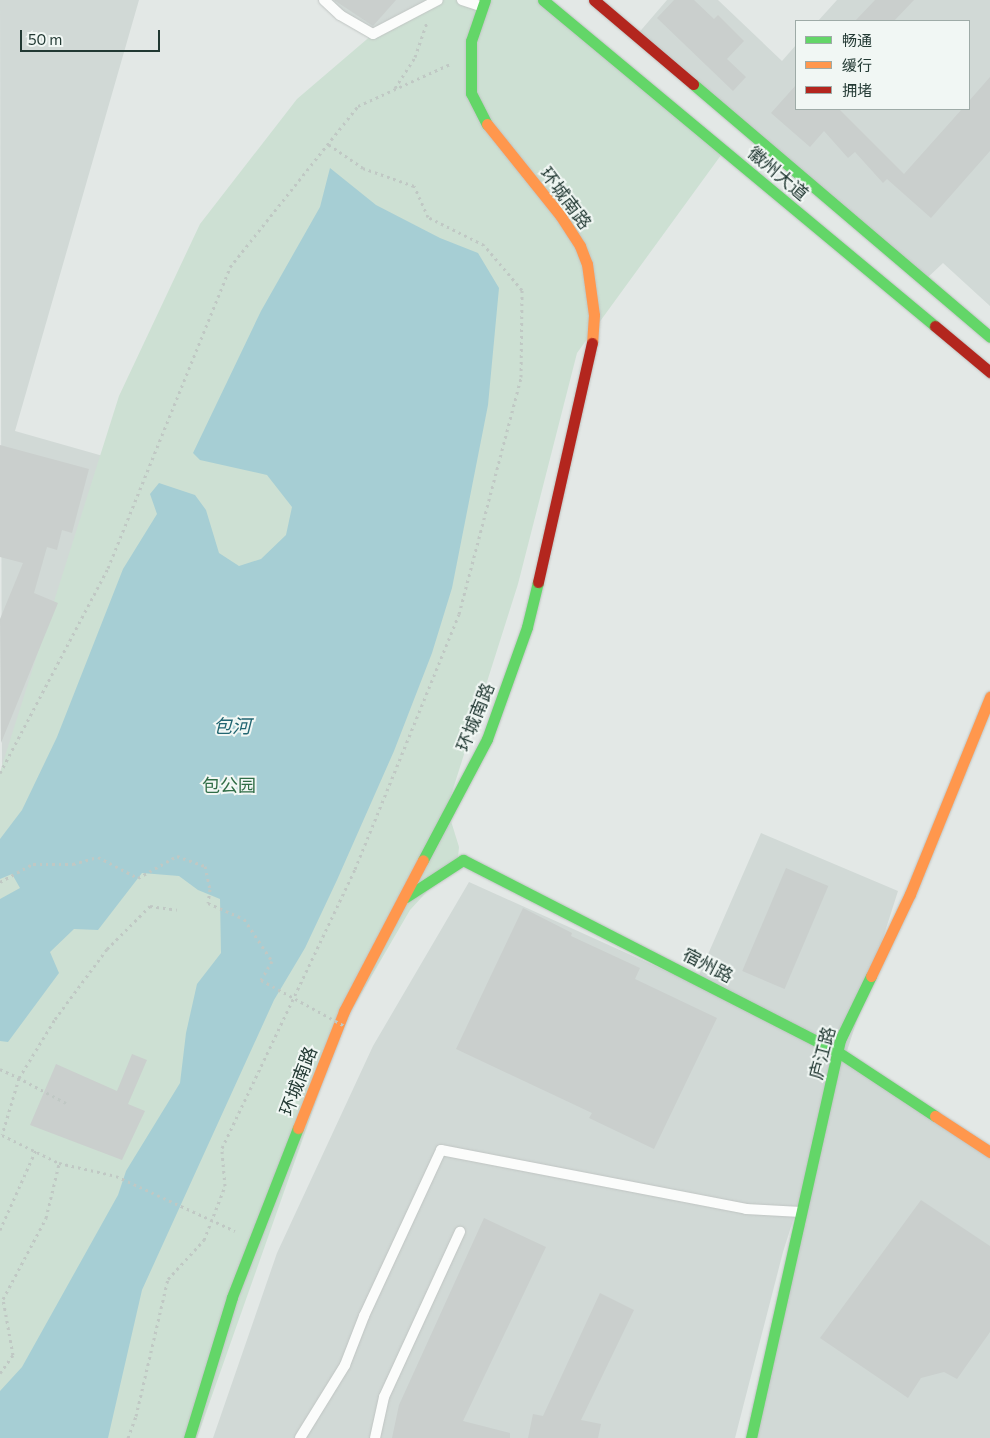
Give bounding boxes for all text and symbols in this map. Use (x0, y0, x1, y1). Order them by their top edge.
scale bar (22, 20, 162, 52)
legend (795, 20, 970, 110)
text: 50 m (28, 30, 62, 48)
text: 畅通 (842, 31, 872, 49)
text: 缓行 (842, 56, 872, 74)
text: 拥堵 (842, 81, 872, 99)
street label: 徽州大道 (743, 142, 813, 204)
street label: 环城南路 (536, 163, 596, 233)
street label: 环城南路 (452, 680, 498, 754)
water label: 包河 (213, 715, 251, 737)
park label: 包公园 (202, 774, 256, 796)
street label: 宿州路 (679, 943, 737, 987)
street label: 庐江路 (805, 1024, 839, 1082)
street label: 环城南路 (275, 1044, 321, 1118)

